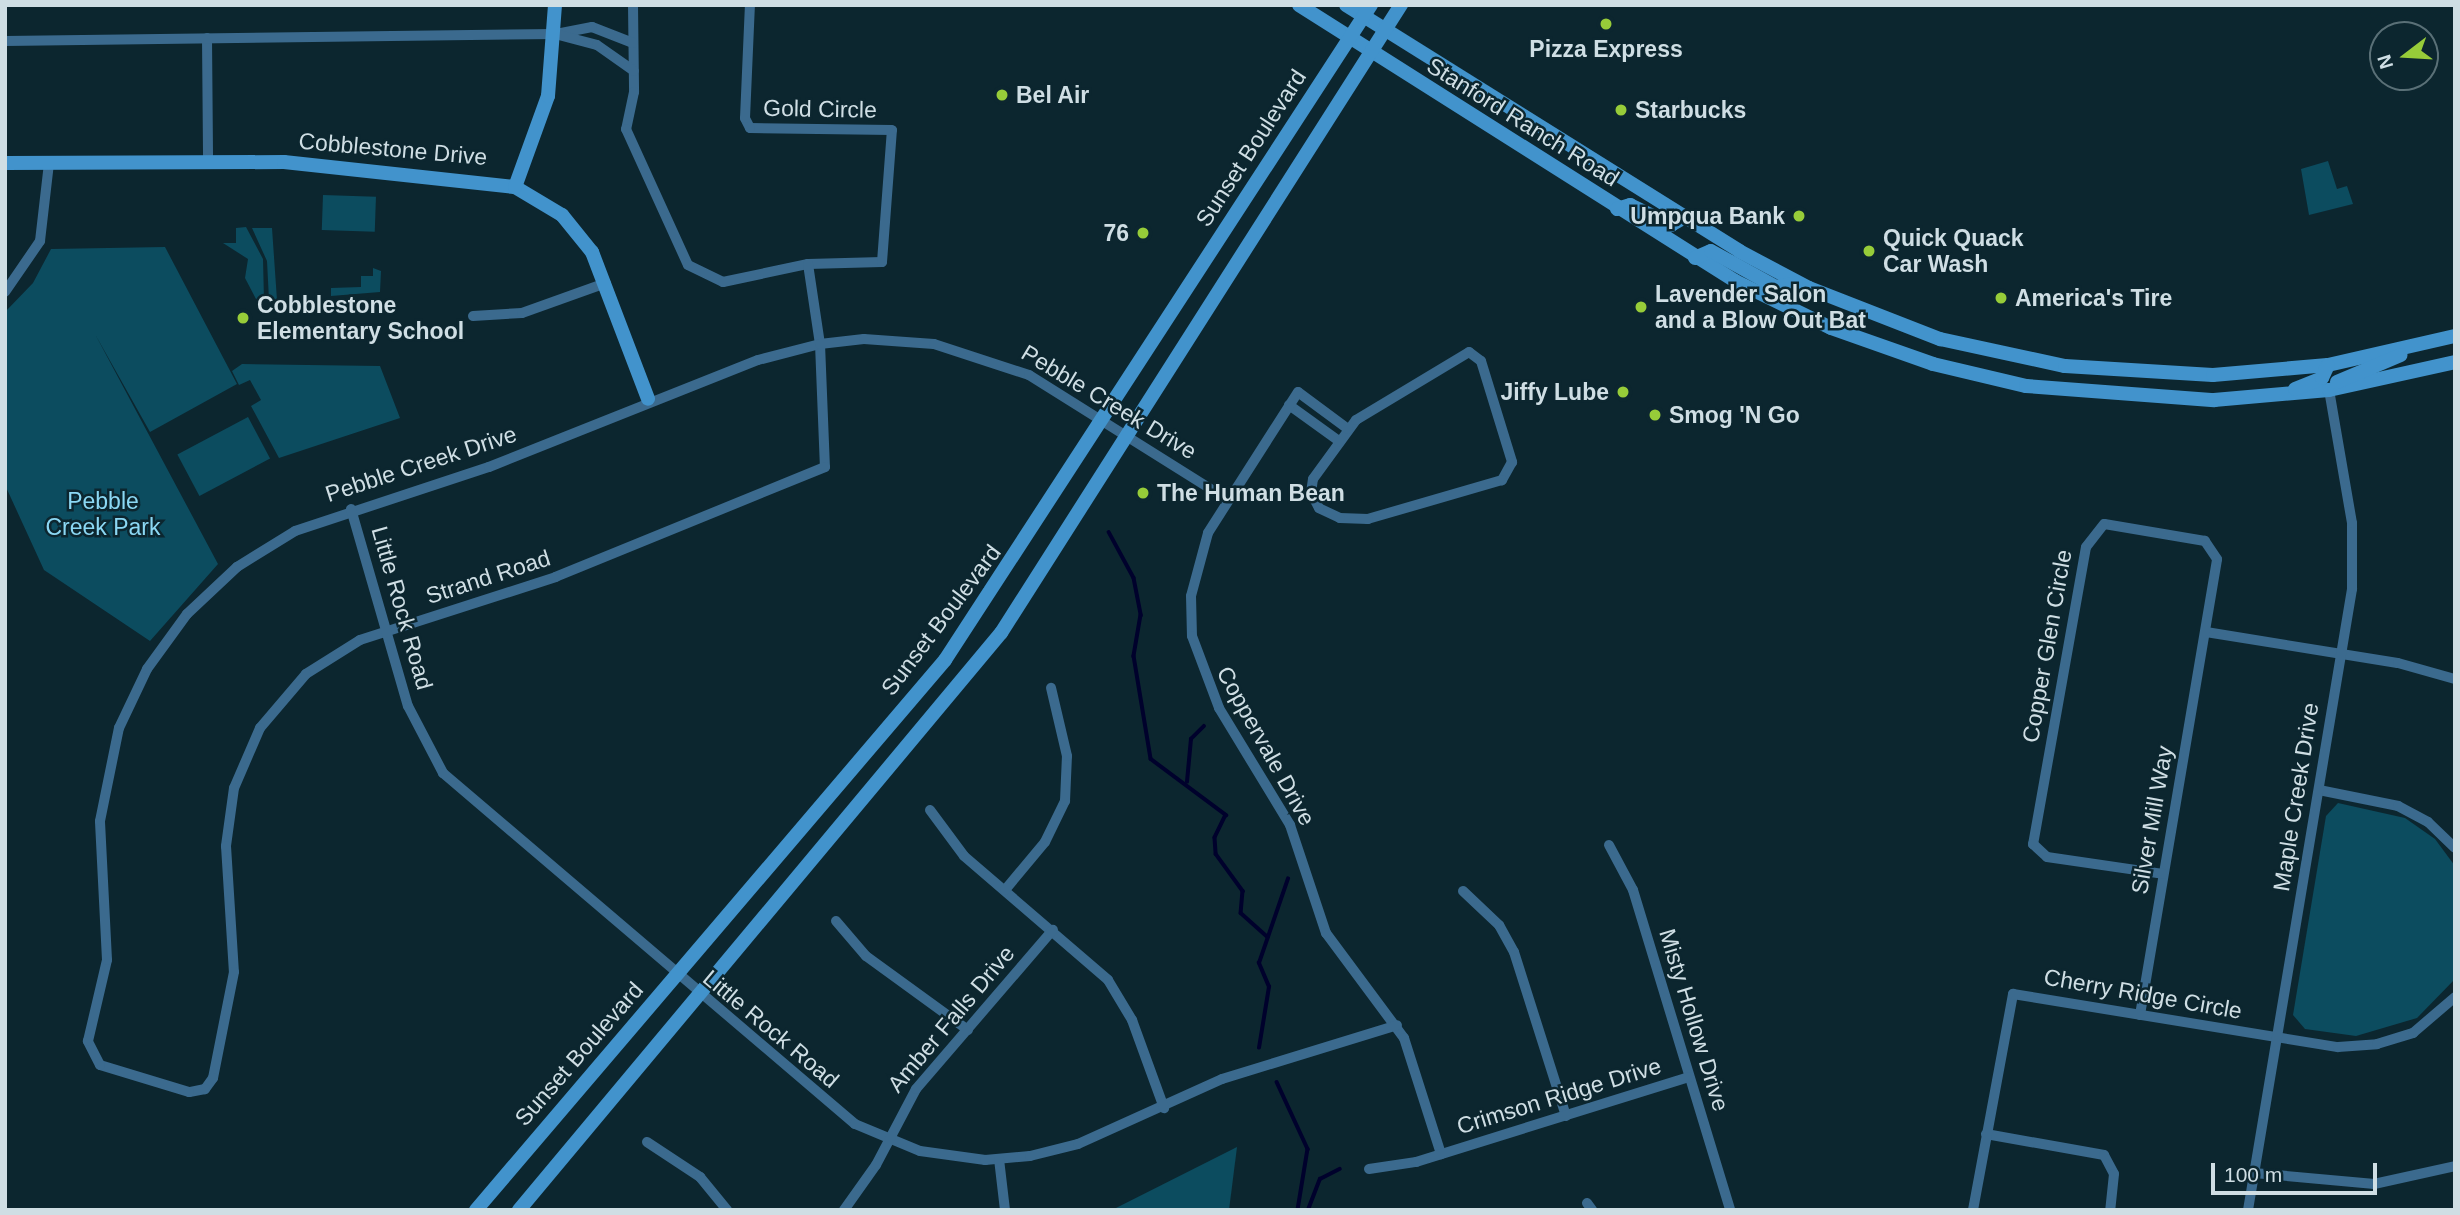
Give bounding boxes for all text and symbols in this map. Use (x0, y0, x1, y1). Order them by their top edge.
marker: Pizza Express (1598, 16, 1614, 32)
north arrow (2369, 21, 2439, 91)
place label: Pizza Express (1529, 35, 1683, 63)
street label: Stanford Ranch Road (1422, 52, 1624, 192)
text: N (2373, 52, 2397, 71)
street label: Sunset Boulevard (1190, 64, 1312, 232)
place label: Bel Air (1016, 81, 1090, 109)
marker: Bel Air (994, 87, 1010, 103)
street label: Gold Circle (763, 94, 877, 124)
place label: Starbucks (1635, 96, 1746, 124)
marker: Starbucks (1613, 102, 1629, 118)
street label: Cobblestone Drive (298, 127, 488, 171)
place label: Umpqua Bank (1630, 202, 1785, 230)
marker: Umpqua Bank (1791, 208, 1807, 224)
place label: 76 (1103, 219, 1129, 247)
place label: Quick Quack Car Wash (1883, 224, 2024, 278)
marker: 76 (1135, 225, 1151, 241)
marker: Quick Quack Car Wash (1861, 243, 1877, 259)
place label: Lavender Salon and a Blow Out Bat (1655, 280, 1866, 334)
place label: America's Tire (2015, 284, 2172, 312)
marker: America's Tire (1993, 290, 2009, 306)
place label: Cobblestone Elementary School (257, 291, 464, 345)
marker: Lavender Salon and a Blow Out Bat (1633, 299, 1649, 315)
marker: Cobblestone Elementary School (235, 310, 251, 326)
street label: Pebble Creek Drive (1016, 339, 1202, 465)
place label: Jiffy Lube (1500, 378, 1609, 406)
marker: Jiffy Lube (1615, 384, 1631, 400)
place label: Smog 'N Go (1669, 401, 1800, 429)
marker: Smog 'N Go (1647, 407, 1663, 423)
street label: Pebble Creek Drive (322, 420, 520, 508)
place label: The Human Bean (1157, 479, 1345, 507)
marker: The Human Bean (1135, 485, 1151, 501)
park label: Pebble Creek Park (45, 487, 161, 541)
street label: Little Rock Road (365, 523, 439, 693)
street label: Sunset Boulevard (875, 539, 1007, 701)
street label: Strand Road (422, 544, 554, 610)
street label: Copper Glen Circle (2016, 547, 2078, 745)
street label: Coppervale Drive (1211, 662, 1321, 830)
street label: Maple Creek Drive (2267, 701, 2325, 893)
street label: Silver Mill Way (2125, 744, 2179, 896)
street label: Misty Hollow Drive (1653, 926, 1735, 1114)
street label: Amber Falls Drive (882, 940, 1020, 1098)
street label: Cherry Ridge Circle (2042, 963, 2244, 1025)
street label: Little Rock Road (697, 964, 845, 1094)
street label: Sunset Boulevard (509, 976, 649, 1132)
street label: Crimson Ridge Drive (1454, 1052, 1664, 1140)
scale bar (2215, 1148, 2381, 1192)
text: 100 m (2224, 1163, 2282, 1186)

